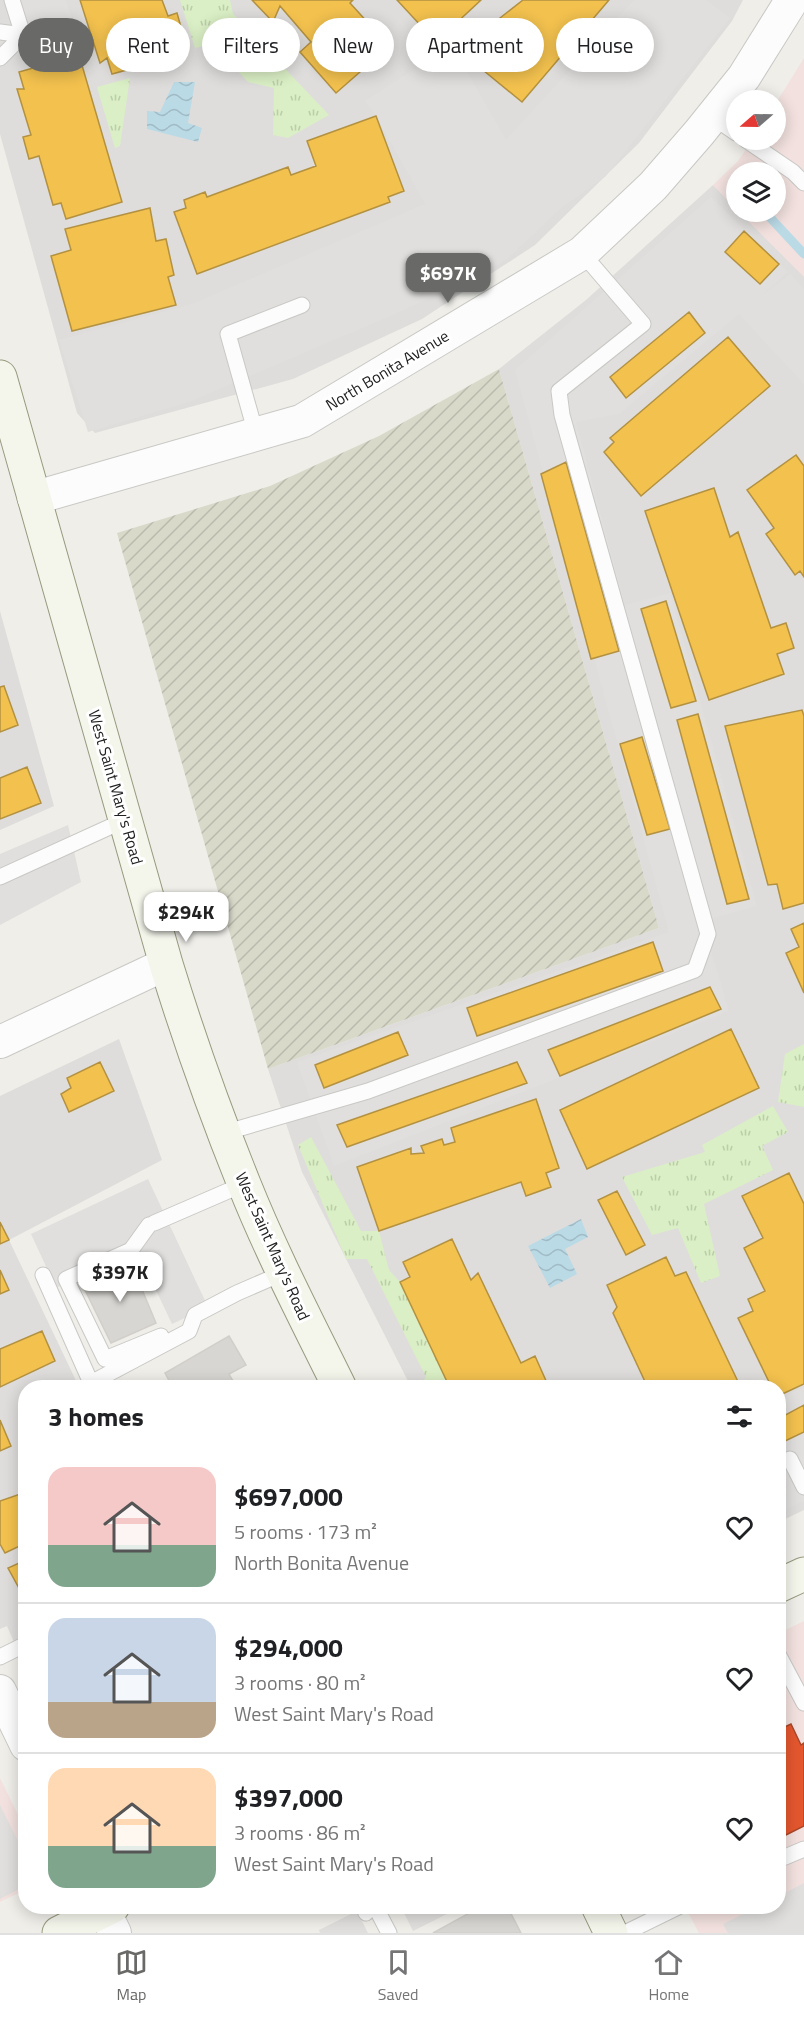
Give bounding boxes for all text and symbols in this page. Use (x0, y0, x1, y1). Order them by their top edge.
chip: Buy (18, 18, 94, 72)
chip: Rent (106, 18, 190, 72)
chip: Filters (202, 18, 300, 72)
chip: New (312, 18, 394, 72)
chip: Apartment (406, 18, 544, 72)
chip: House (556, 18, 654, 72)
north arrow (726, 90, 786, 150)
map controls (726, 90, 786, 222)
button: layers (726, 162, 786, 222)
pin: $697K (406, 253, 490, 304)
text: $697K (420, 257, 476, 288)
street label: North Bonita Avenue (321, 324, 453, 416)
street label: West Saint Mary's Road (82, 707, 150, 867)
pin: $294K (144, 892, 228, 943)
text: $294K (158, 896, 214, 927)
street label: West Saint Mary's Road (230, 1168, 316, 1324)
pin: $397K (78, 1252, 162, 1303)
text: $397K (92, 1256, 148, 1287)
text: 3 homes (48, 1397, 144, 1436)
icon: filters (723, 1400, 756, 1433)
text: $697,000 (234, 1477, 343, 1516)
icon: home (96, 1491, 168, 1563)
icon: heart (723, 1511, 756, 1544)
text: 5 rooms · 173 m² (234, 1516, 377, 1547)
text: North Bonita Avenue (234, 1547, 409, 1578)
text: $294,000 (234, 1628, 343, 1667)
icon: home (96, 1642, 168, 1714)
icon: heart (723, 1662, 756, 1695)
text: 3 rooms · 80 m² (234, 1667, 366, 1698)
text: West Saint Mary's Road (234, 1698, 434, 1729)
text: $397,000 (234, 1778, 343, 1817)
icon: home (96, 1792, 168, 1864)
icon: heart (723, 1812, 756, 1845)
text: 3 rooms · 86 m² (234, 1817, 366, 1848)
text: West Saint Mary's Road (234, 1848, 434, 1879)
tab: Map (115, 1946, 148, 2006)
tab: Saved (378, 1946, 419, 2006)
tab: Home (648, 1946, 689, 2006)

